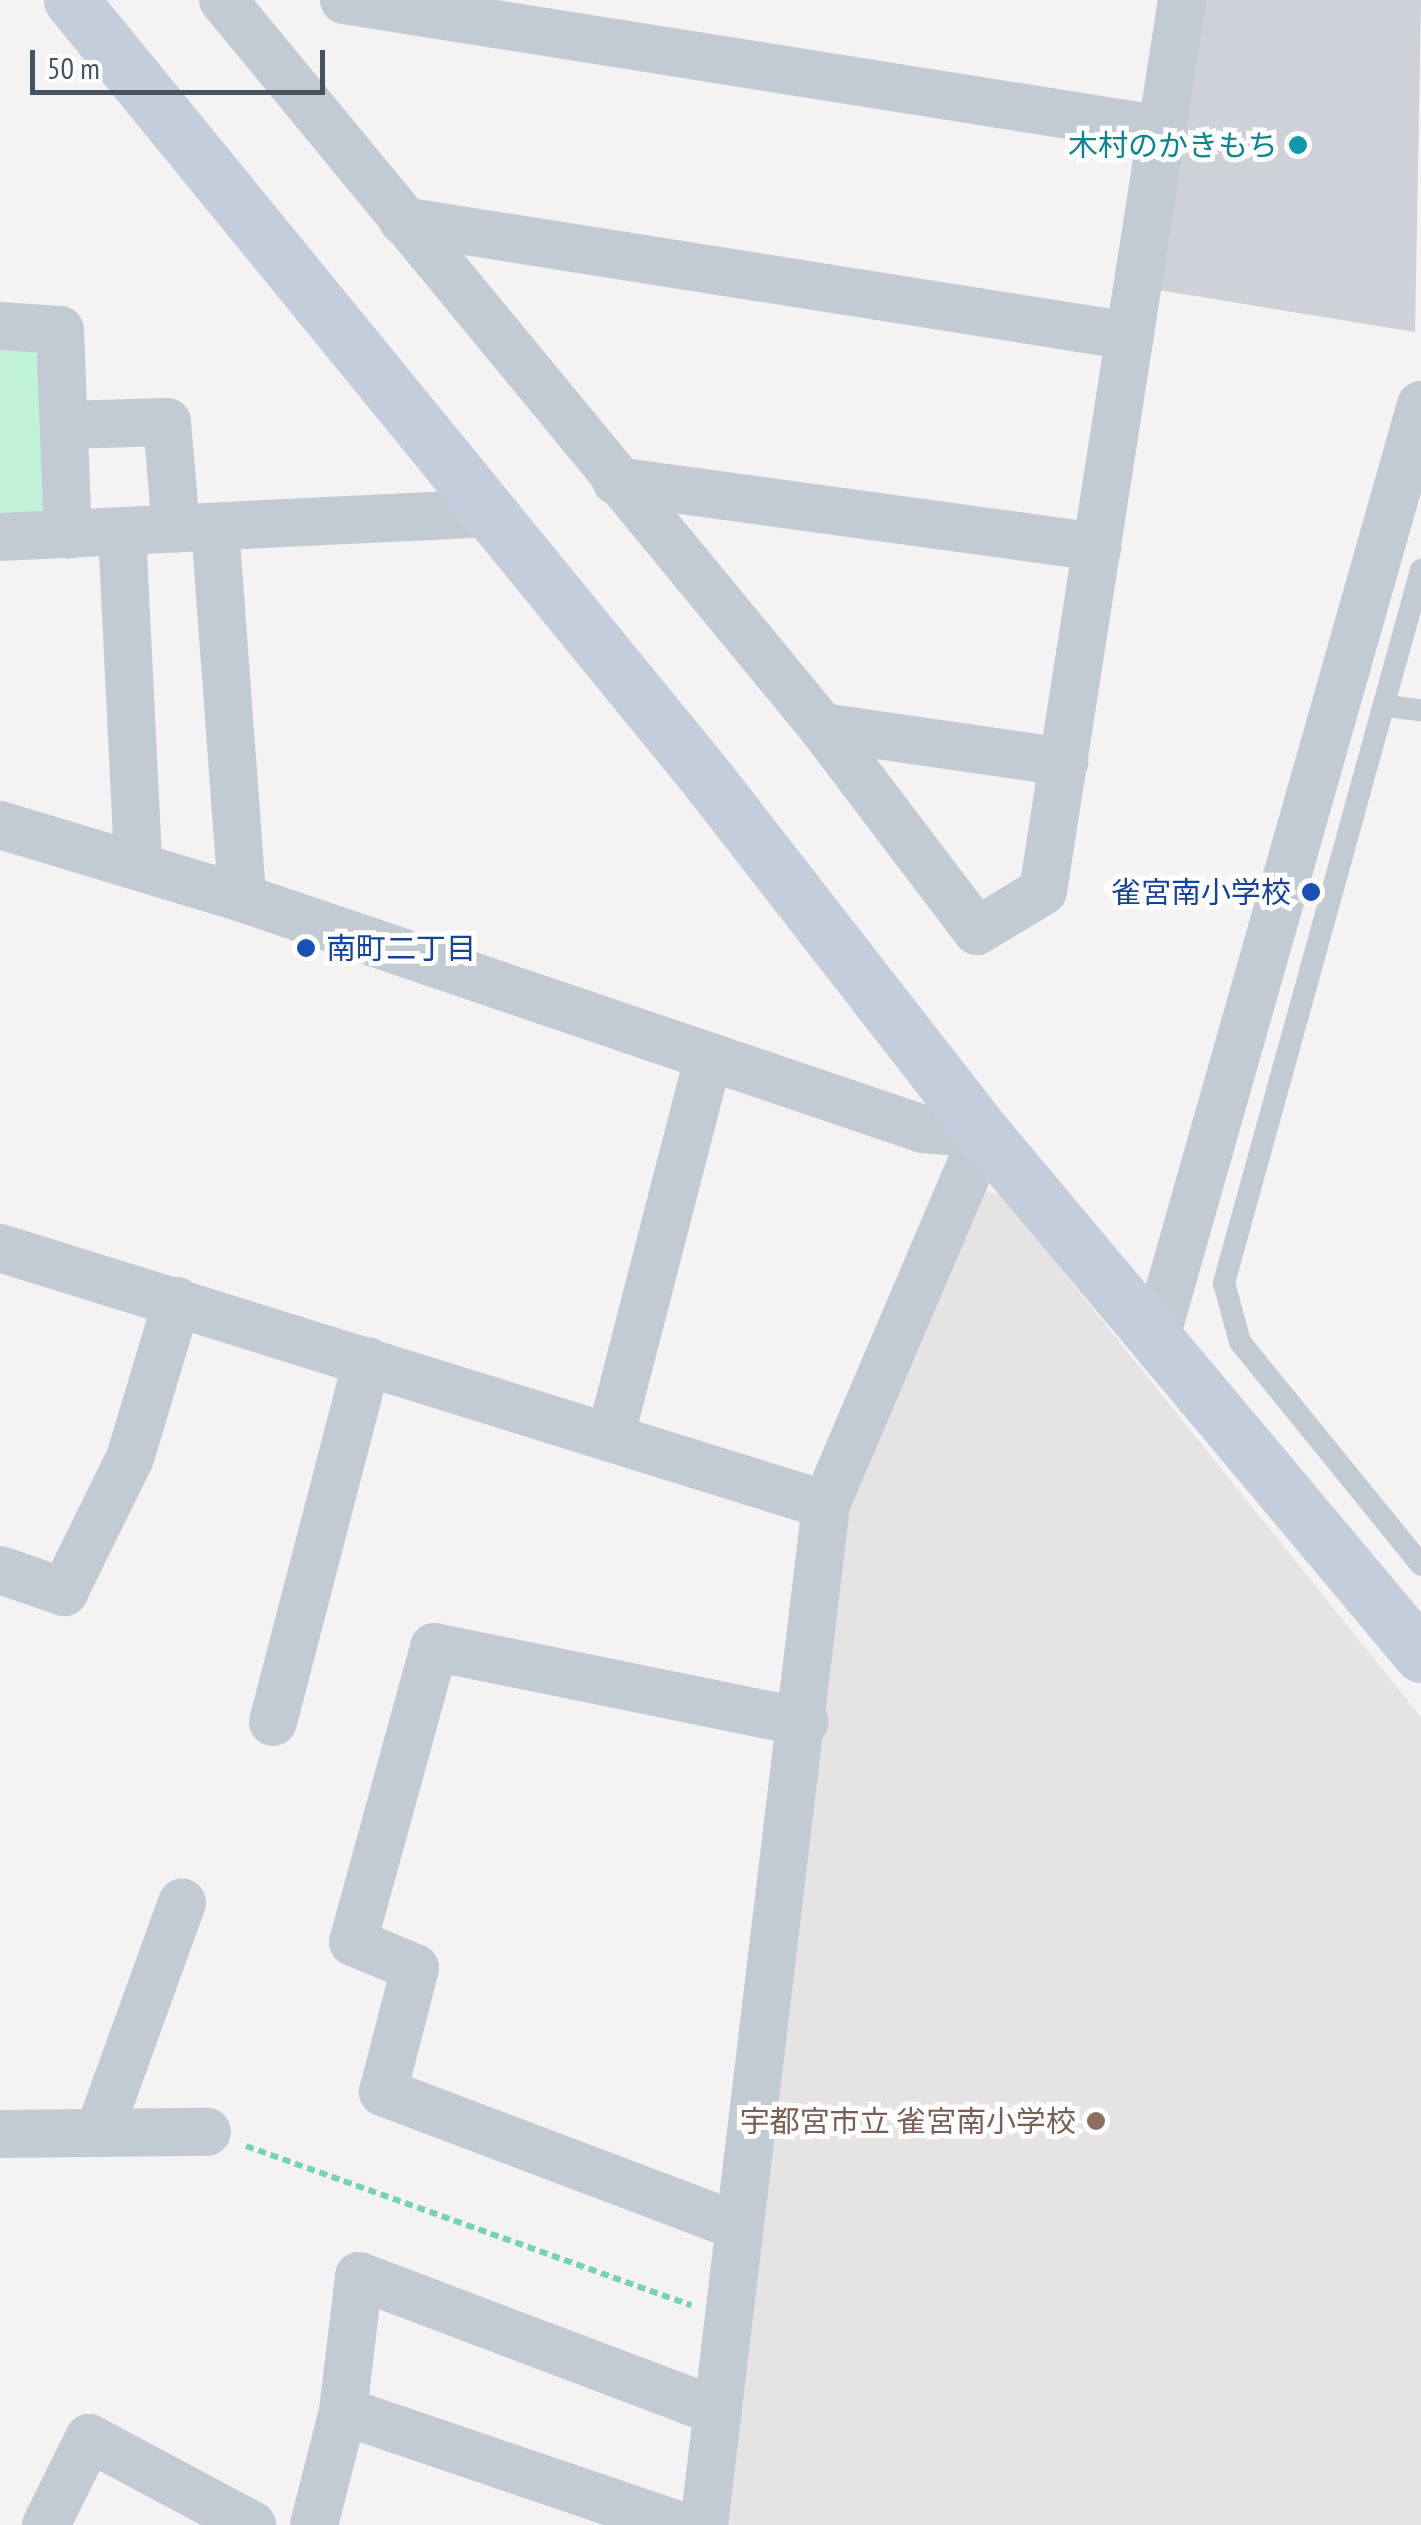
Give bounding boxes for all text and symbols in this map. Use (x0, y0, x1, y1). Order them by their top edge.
scale bar (35, 30, 330, 92)
text: 50 m (47, 48, 100, 87)
place label: 木村のかきもち (1068, 127, 1278, 163)
marker: 木村のかきもち (1287, 134, 1309, 156)
place label: 雀宮南小学校 (1111, 874, 1291, 910)
marker: 雀宮南小学校 (1300, 881, 1322, 903)
place label: 南町二丁目 (326, 930, 476, 966)
marker: 南町二丁目 (295, 937, 317, 959)
place label: 宇都宮市立 雀宮南小学校 (740, 2103, 1076, 2139)
marker: 宇都宮市立 雀宮南小学校 (1085, 2110, 1107, 2132)

